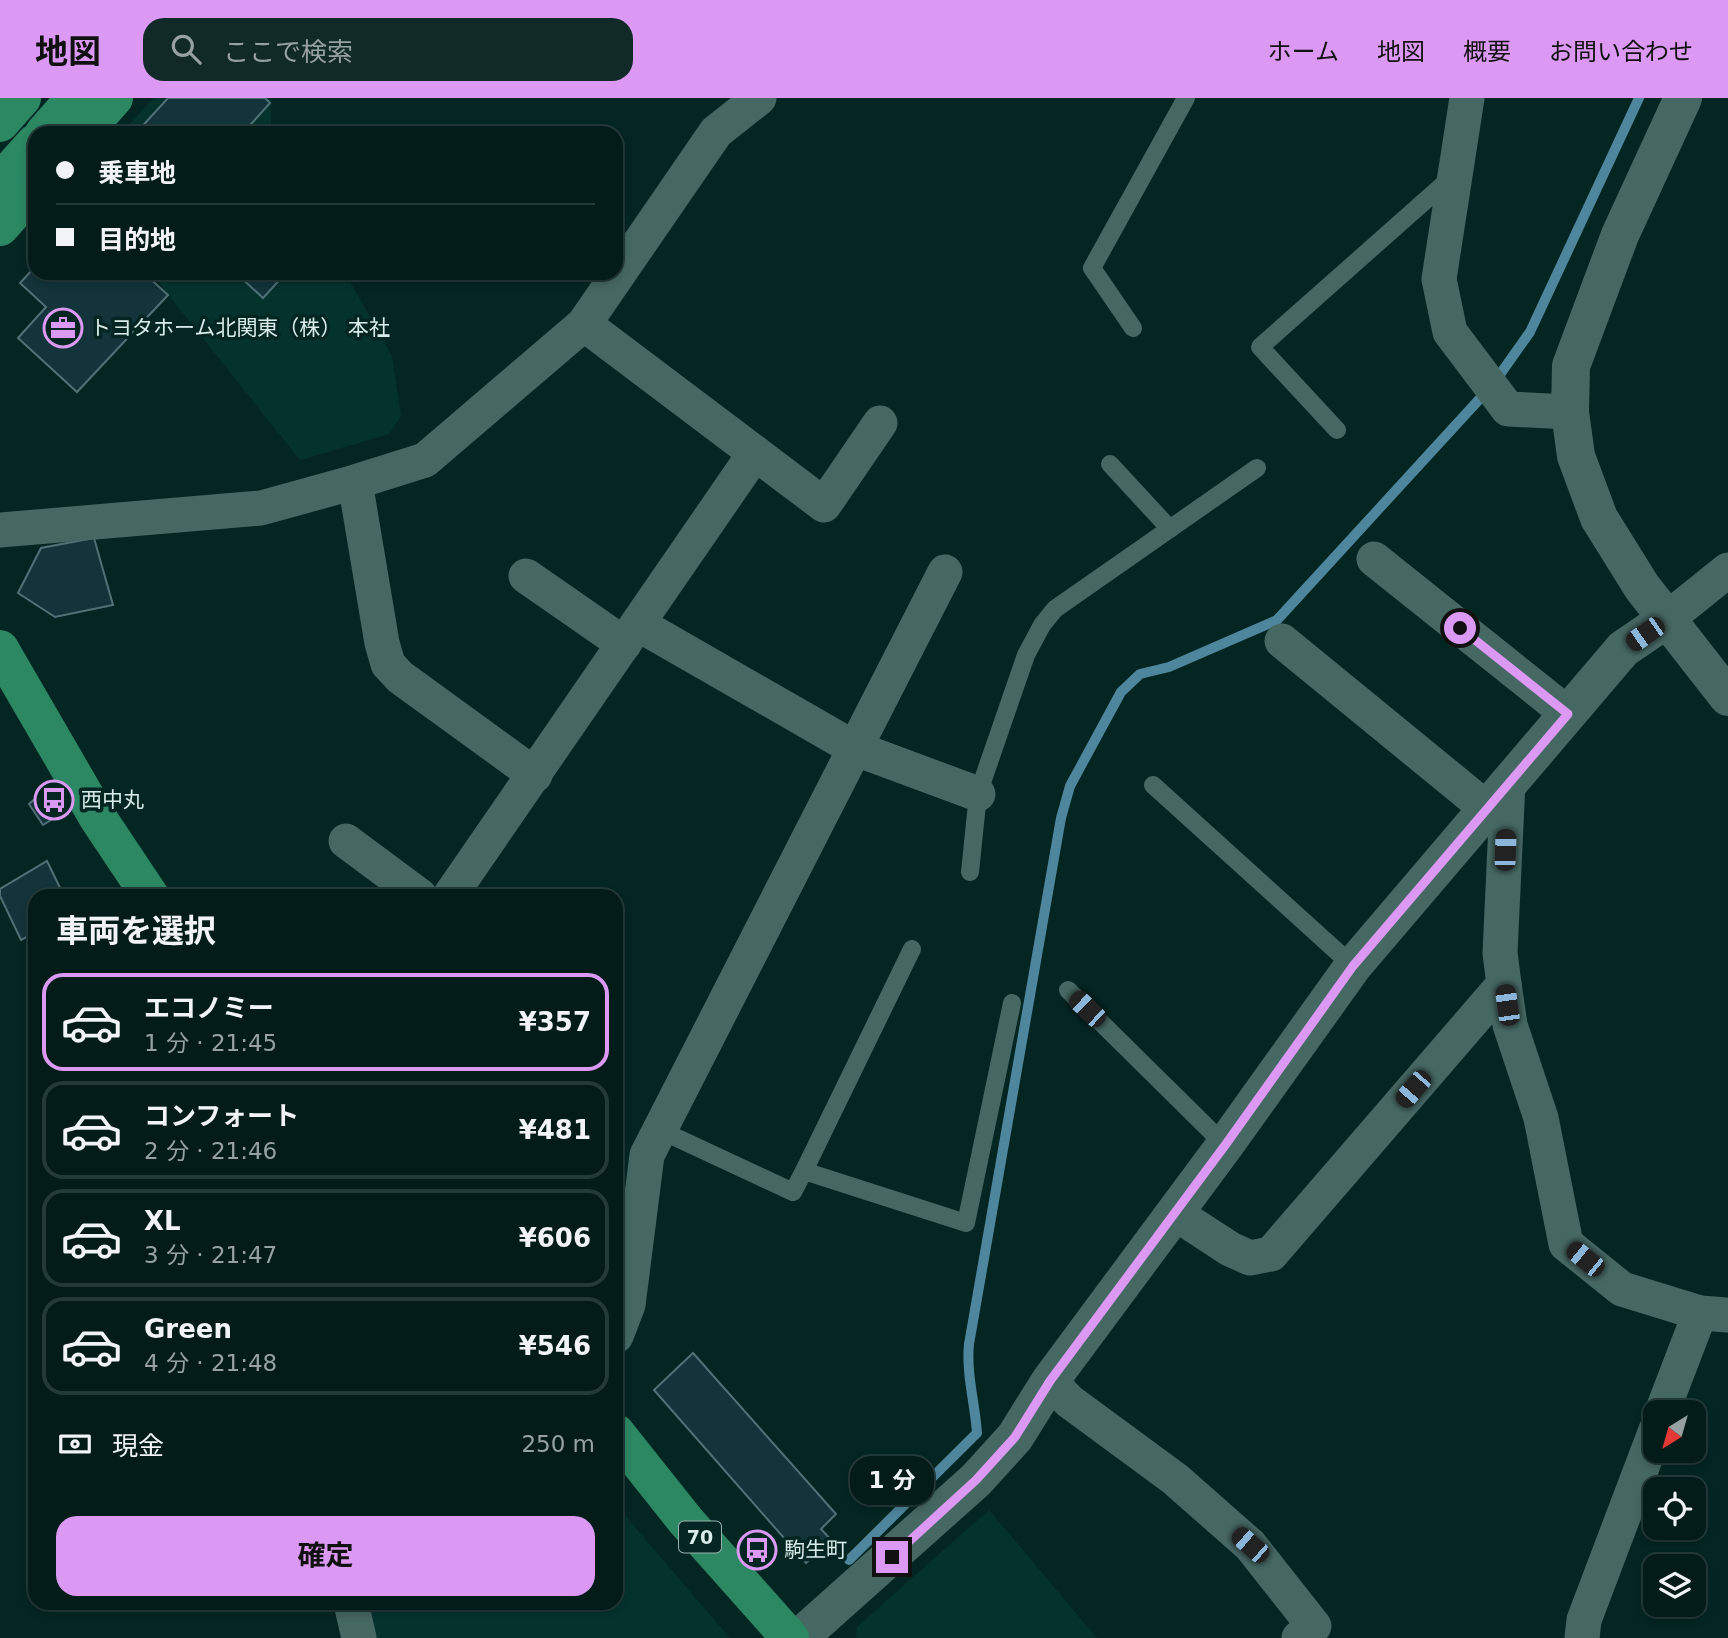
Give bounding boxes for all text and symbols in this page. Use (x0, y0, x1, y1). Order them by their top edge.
search box (143, 18, 633, 81)
icon: search (167, 30, 205, 68)
text: 地図 (35, 32, 101, 71)
text: ここで検索 (223, 37, 353, 67)
text: ホーム (1268, 38, 1339, 66)
text: 地図 (1377, 38, 1425, 66)
text: 概要 (1463, 38, 1511, 66)
text: お問い合わせ (1549, 38, 1693, 66)
text: 乗車地 (98, 158, 176, 188)
text: 目的地 (98, 225, 176, 255)
office icon: トヨタホーム北関東（株） 本社 (42, 307, 84, 349)
place label: トヨタホーム北関東（株） 本社 (90, 316, 390, 340)
route start (1444, 612, 1476, 644)
car (1622, 613, 1669, 655)
bus stop icon: 西中丸 (33, 779, 75, 821)
place label: 西中丸 (81, 788, 144, 812)
car (1494, 829, 1517, 871)
text: 車両を選択 (56, 912, 216, 950)
car (1494, 983, 1521, 1027)
car (1065, 987, 1110, 1031)
icon: car (60, 991, 123, 1054)
text: エコノミー (144, 993, 274, 1023)
text: ¥357 (519, 1007, 591, 1037)
text: 1 分 · 21:45 (144, 1030, 277, 1056)
car (1392, 1066, 1435, 1112)
icon: car (60, 1099, 123, 1162)
text: コンフォート (144, 1101, 299, 1131)
text: ¥481 (519, 1115, 591, 1145)
text: 2 分 · 21:46 (144, 1138, 277, 1164)
text: XL (144, 1206, 181, 1236)
icon: car (60, 1207, 123, 1270)
text: ¥606 (519, 1223, 591, 1253)
car (1563, 1238, 1608, 1280)
text: 3 分 · 21:47 (144, 1242, 277, 1268)
text: Green (144, 1314, 232, 1344)
icon: car (60, 1315, 123, 1378)
text: ¥546 (519, 1331, 591, 1361)
text: 4 分 · 21:48 (144, 1350, 277, 1376)
north arrow (1643, 1400, 1706, 1463)
map controls (1643, 1400, 1706, 1617)
icon: cash (56, 1425, 94, 1463)
text: 現金 (112, 1431, 164, 1461)
text: 250 m (521, 1431, 595, 1457)
callout: 1 分 (850, 1456, 934, 1504)
text: 1 分 (868, 1467, 916, 1493)
button: locate (1643, 1477, 1706, 1540)
button: 確定 (56, 1516, 595, 1596)
road number: 70 (679, 1522, 721, 1553)
car (1228, 1523, 1273, 1567)
bus stop icon: 駒生町 (736, 1529, 778, 1571)
place label: 駒生町 (784, 1538, 847, 1562)
route end (876, 1541, 908, 1573)
button: layers (1643, 1554, 1706, 1617)

